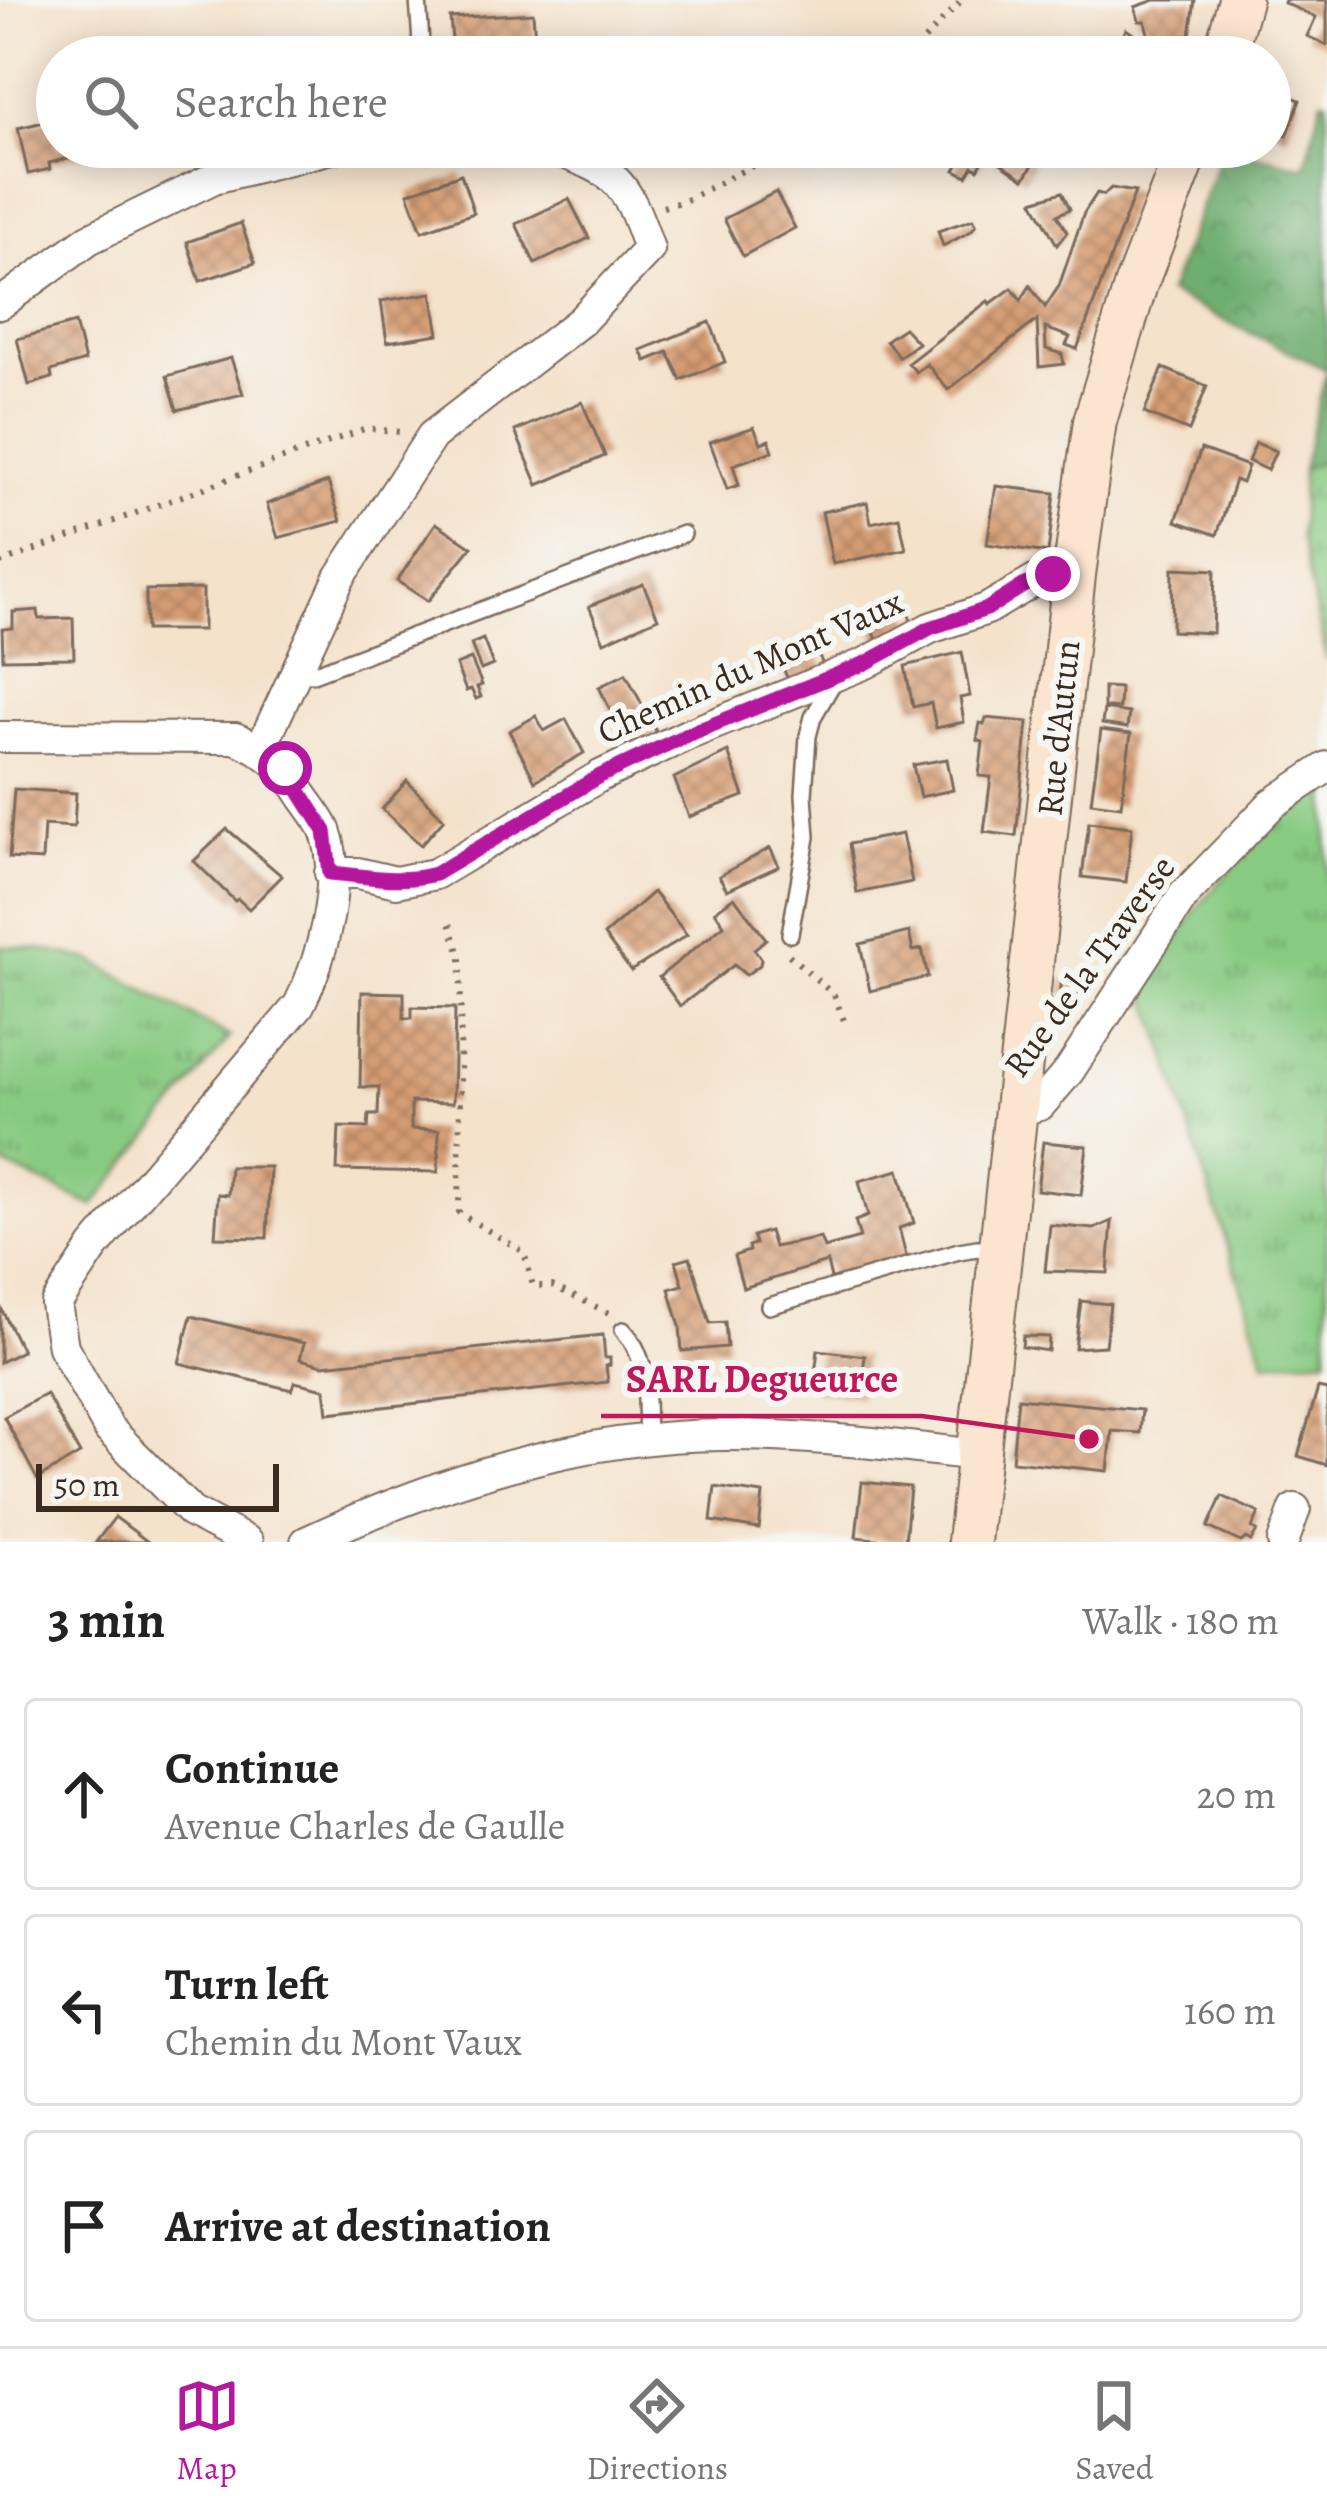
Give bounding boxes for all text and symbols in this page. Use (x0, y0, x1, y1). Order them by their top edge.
search box (36, 36, 1291, 168)
icon: search (78, 69, 144, 135)
text: Search here (174, 71, 388, 133)
route end (1026, 547, 1080, 601)
street label: Chemin du Mont Vaux (589, 577, 911, 755)
street label: Rue d'Autun (1024, 638, 1092, 818)
route start (258, 741, 312, 795)
street label: Rue de la Traverse (992, 845, 1186, 1087)
callout: SARL Degueurce (601, 1341, 922, 1416)
text: SARL Degueurce (626, 1352, 898, 1405)
scale bar (36, 1458, 279, 1511)
text: 50 m (54, 1462, 120, 1507)
text: 3 min (48, 1585, 165, 1655)
text: Walk · 180 m (1082, 1594, 1279, 1647)
text: Continue (165, 1737, 339, 1799)
icon: ahead (51, 1761, 117, 1827)
text: 20 m (1197, 1768, 1276, 1821)
text: Avenue Charles de Gaulle (165, 1799, 565, 1852)
text: Turn left (165, 1953, 329, 2015)
icon: left (51, 1977, 117, 2043)
text: 160 m (1184, 1984, 1276, 2037)
text: Chemin du Mont Vaux (165, 2015, 522, 2068)
icon: arrive (51, 2193, 117, 2259)
text: Arrive at destination (165, 2195, 551, 2257)
tab: Map (174, 2373, 240, 2490)
tab: Directions (587, 2373, 728, 2490)
tab: Saved (1075, 2373, 1153, 2490)

